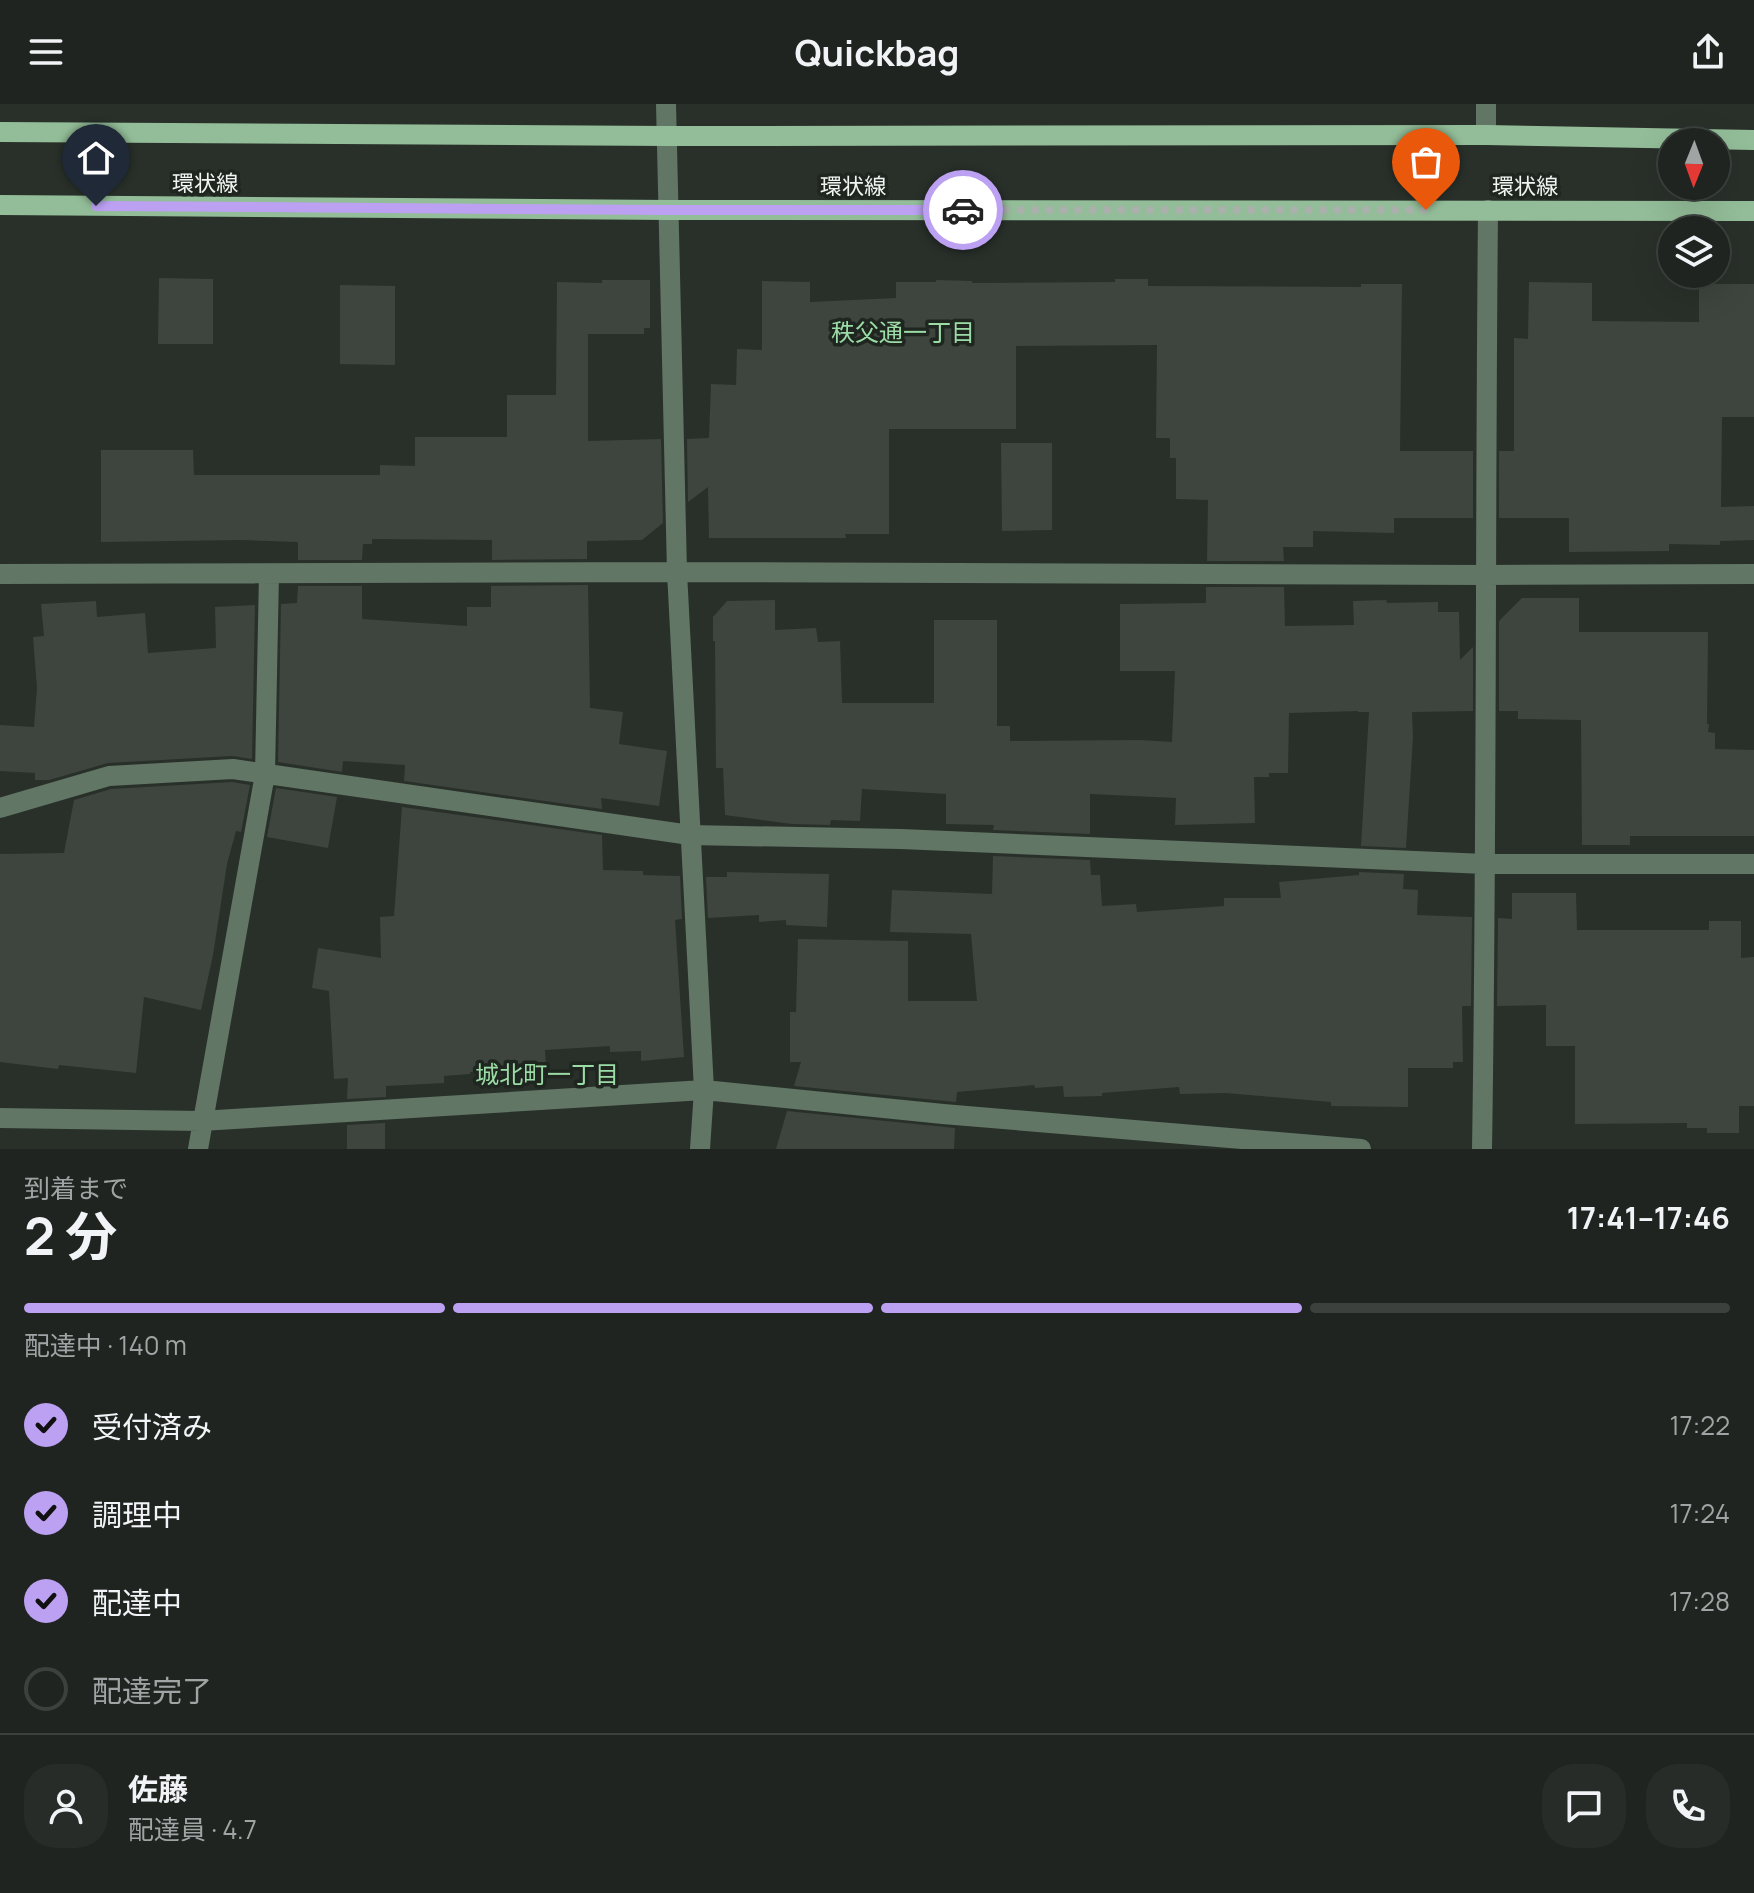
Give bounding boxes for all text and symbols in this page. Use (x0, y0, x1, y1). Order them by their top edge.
text: Quickbag (795, 28, 959, 77)
icon: menu (24, 30, 68, 74)
icon: share (1686, 30, 1730, 74)
pin (62, 124, 130, 206)
pin (1392, 128, 1460, 210)
north arrow (1658, 128, 1730, 200)
map controls (1658, 128, 1730, 288)
icon: home (74, 136, 118, 180)
icon: bag (1404, 140, 1448, 184)
street label: 環状線 (172, 168, 238, 198)
courier (923, 170, 1003, 250)
street label: 環状線 (820, 171, 886, 201)
street label: 環状線 (1492, 171, 1558, 201)
icon: car (941, 188, 985, 232)
button: layers (1658, 216, 1730, 288)
district label: 秩父通一丁目 (831, 315, 975, 348)
district label: 城北町一丁目 (475, 1057, 619, 1090)
text: 到着まで (24, 1170, 128, 1206)
text: 17:41–17:46 (1567, 1197, 1730, 1238)
text: 2 分 (24, 1200, 117, 1271)
text: 配達中 · 140 m (24, 1327, 187, 1363)
icon: check (24, 1403, 68, 1447)
text: 受付済み (92, 1406, 212, 1447)
text: 17:22 (1669, 1407, 1730, 1443)
icon: check (24, 1491, 68, 1535)
text: 調理中 (92, 1494, 182, 1535)
text: 17:24 (1669, 1495, 1730, 1531)
icon: check (24, 1579, 68, 1623)
text: 配達中 (92, 1582, 182, 1623)
text: 17:28 (1669, 1583, 1730, 1619)
text: 配達完了 (92, 1670, 212, 1711)
button: person (24, 1764, 108, 1848)
button: chat (1542, 1764, 1626, 1848)
button: phone (1646, 1764, 1730, 1848)
text: 佐藤 (128, 1768, 188, 1809)
text: 配達員 · 4.7 (128, 1811, 257, 1847)

